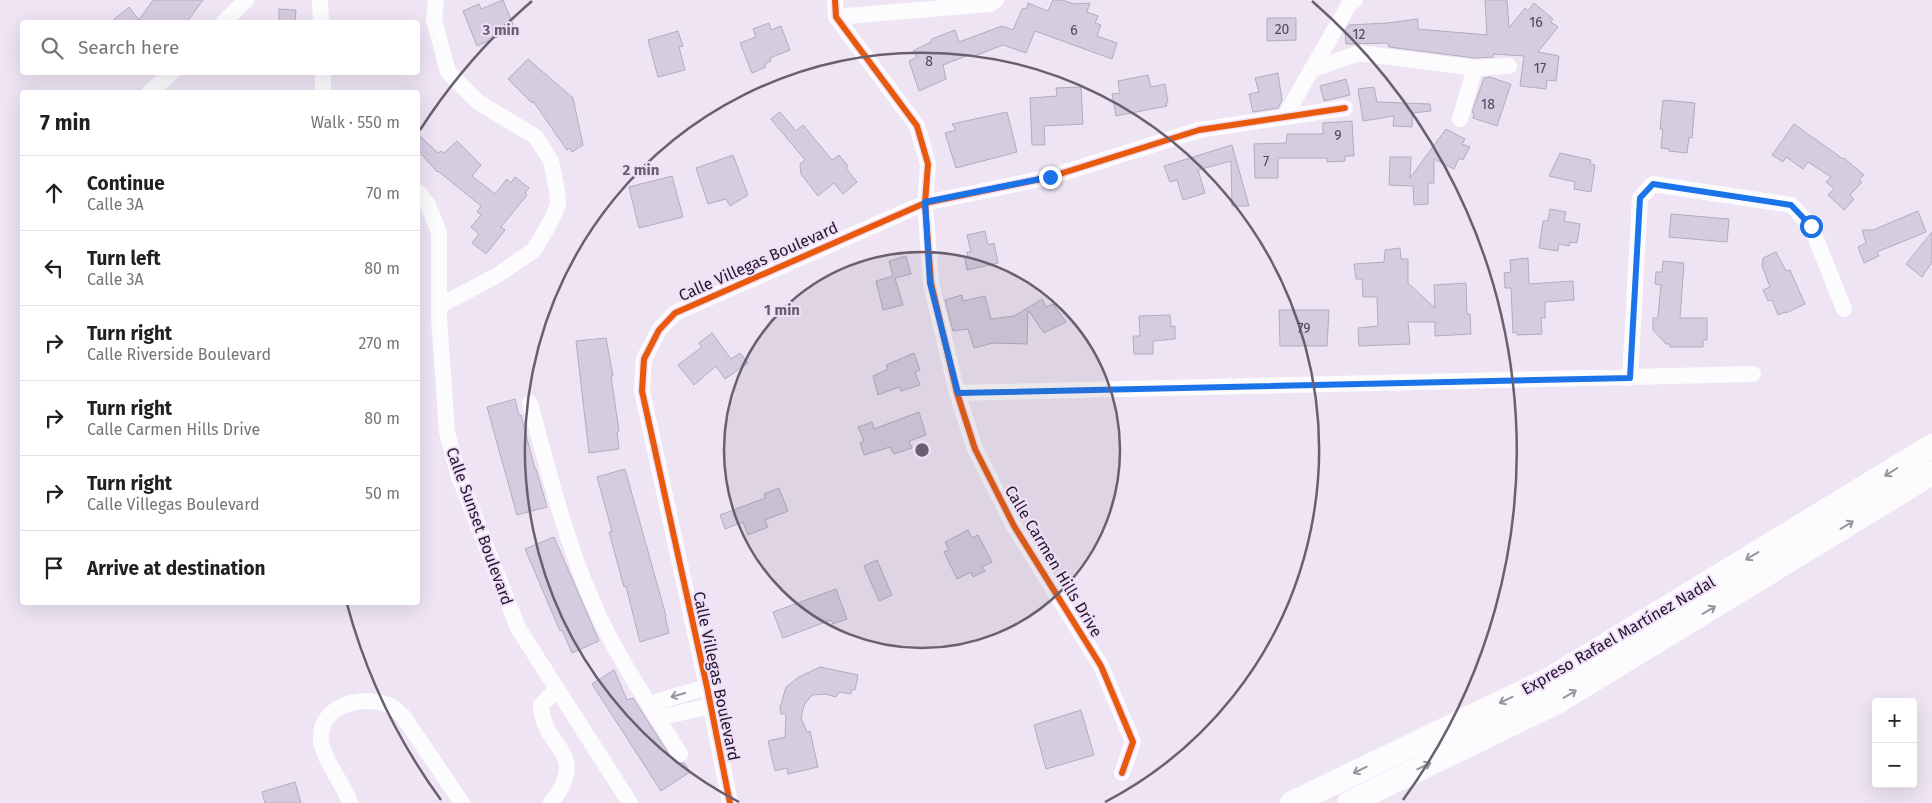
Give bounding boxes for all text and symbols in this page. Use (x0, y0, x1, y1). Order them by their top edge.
house number: 16 (1529, 14, 1543, 31)
search box (20, 20, 420, 75)
text: 3 min (482, 21, 519, 39)
house number: 20 (1275, 21, 1290, 38)
house number: 6 (1070, 22, 1078, 39)
house number: 12 (1353, 26, 1366, 43)
icon: search (38, 34, 66, 62)
text: Search here (78, 36, 179, 59)
house number: 8 (925, 53, 933, 70)
house number: 17 (1534, 60, 1546, 77)
house number: 18 (1481, 96, 1495, 113)
text: 7 min (40, 110, 91, 136)
text: Walk · 550 m (311, 113, 400, 132)
house number: 9 (1334, 127, 1342, 144)
house number: 7 (1263, 153, 1269, 170)
text: 2 min (623, 161, 659, 179)
route end (1039, 166, 1062, 189)
text: Continue (87, 172, 165, 195)
icon: ahead (40, 179, 68, 207)
text: 70 m (366, 184, 400, 203)
text: Calle 3A (87, 195, 144, 214)
route start (1800, 215, 1823, 238)
street label: Calle Villegas Boulevard (676, 218, 841, 305)
text: Turn left (87, 247, 161, 270)
icon: left (40, 254, 68, 282)
text: 80 m (364, 259, 400, 278)
text: Calle 3A (87, 270, 144, 289)
text: 1 min (764, 301, 800, 319)
house number: 79 (1297, 320, 1311, 337)
text: Turn right (87, 322, 172, 345)
icon: right (40, 329, 68, 357)
text: 270 m (358, 334, 400, 353)
text: Calle Riverside Boulevard (87, 345, 271, 364)
text: Turn right (87, 397, 172, 420)
icon: right (40, 404, 68, 432)
text: 80 m (364, 409, 400, 428)
text: Calle Carmen Hills Drive (87, 420, 260, 439)
centre of rings (913, 441, 931, 459)
street label: Calle Sunset Boulevard (442, 445, 517, 608)
one-way arrow (1884, 467, 1898, 477)
text: Turn right (87, 472, 172, 495)
icon: right (40, 479, 68, 507)
street label: Calle Carmen Hills Drive (1001, 482, 1106, 640)
text: 50 m (365, 484, 400, 503)
text: Calle Villegas Boulevard (87, 495, 260, 514)
one-way arrow (1840, 520, 1854, 530)
one-way arrow (1745, 552, 1759, 562)
icon: arrive (40, 554, 68, 582)
text: Arrive at destination (87, 557, 266, 580)
street label: Expreso Rafael Martínez Nadal (1518, 572, 1719, 699)
street label: Calle Villegas Boulevard (689, 590, 744, 762)
one-way arrow (1701, 604, 1715, 614)
one-way arrow (1562, 689, 1576, 699)
one-way arrow (670, 691, 686, 701)
one-way arrow (1499, 696, 1514, 705)
map controls (1872, 698, 1917, 788)
button: + (1872, 698, 1917, 743)
button: − (1872, 743, 1917, 788)
one-way arrow (1416, 761, 1431, 771)
one-way arrow (1352, 766, 1367, 776)

